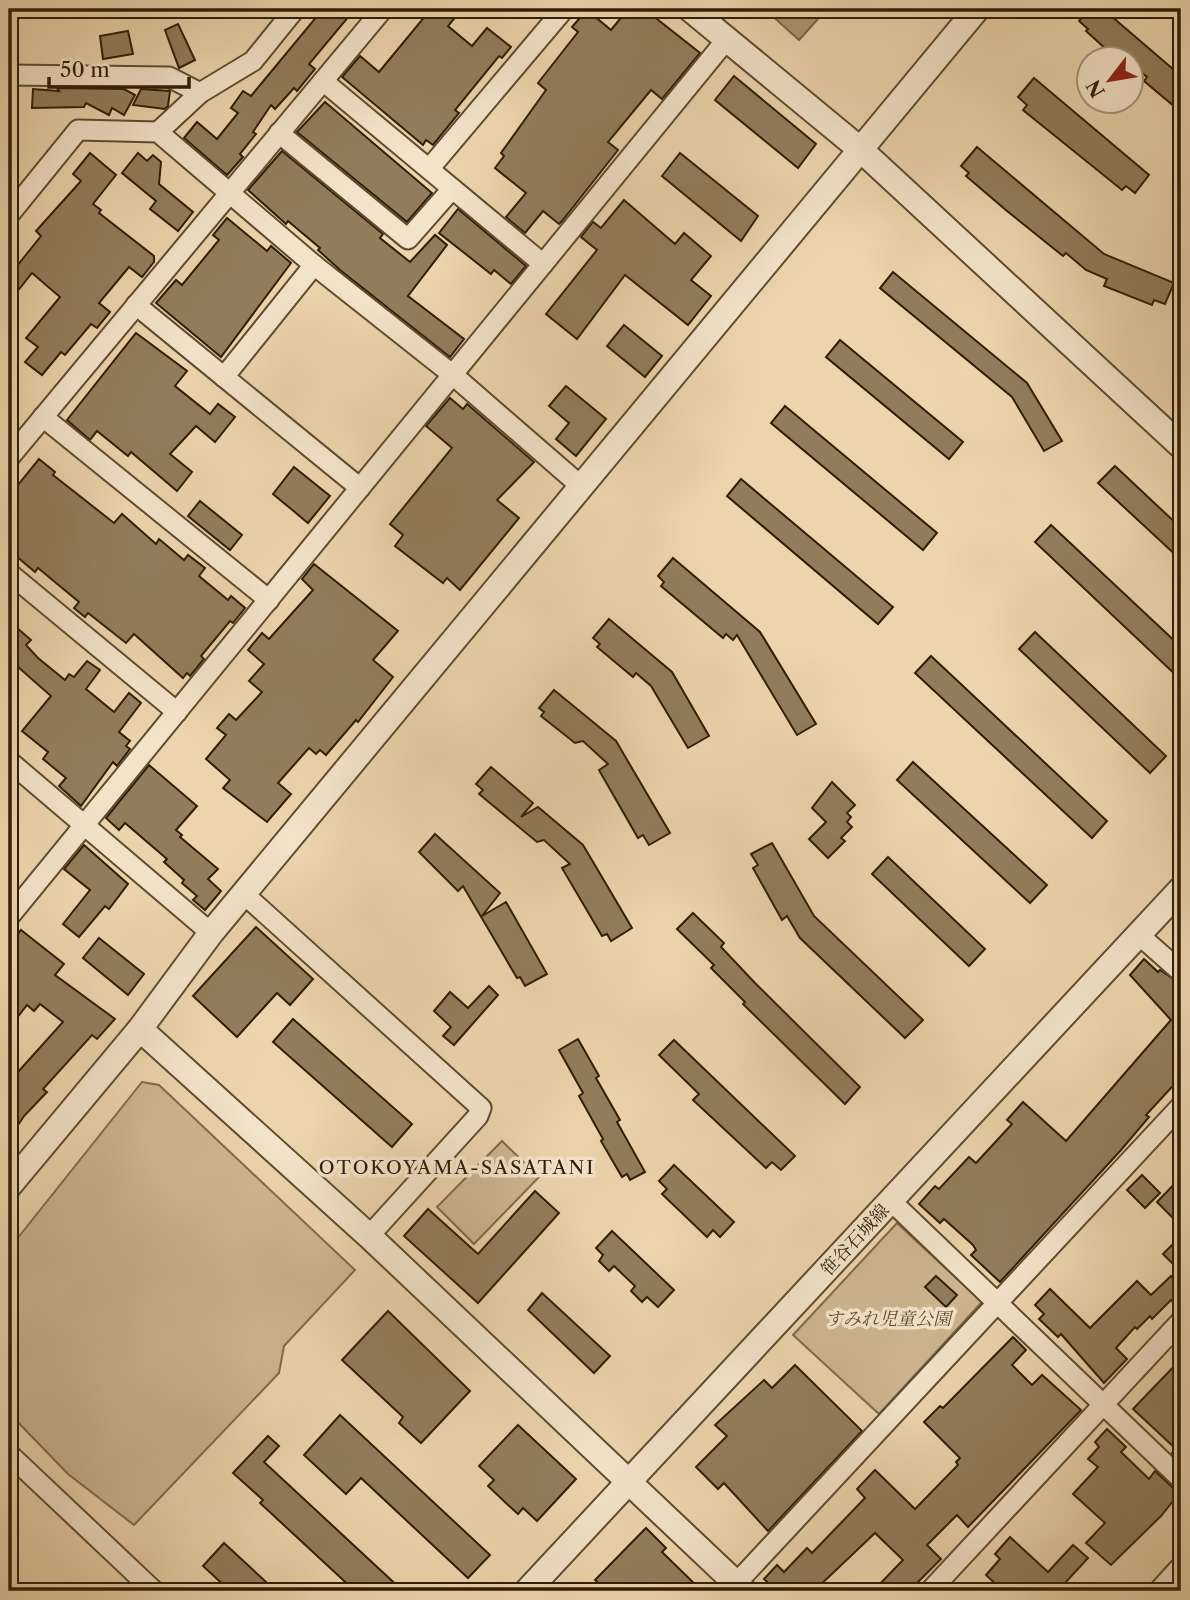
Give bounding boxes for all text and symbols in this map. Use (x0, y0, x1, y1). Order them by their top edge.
scale bar (49, 46, 189, 90)
north arrow (1074, 46, 1144, 116)
text: 50 m (60, 57, 110, 82)
text: N (1082, 75, 1110, 101)
district label: OTOKOYAMA-SASATANI (319, 1156, 595, 1179)
street label: 笹谷石城線 (816, 1200, 894, 1280)
park label: すみれ児童公園 (825, 1308, 954, 1330)

